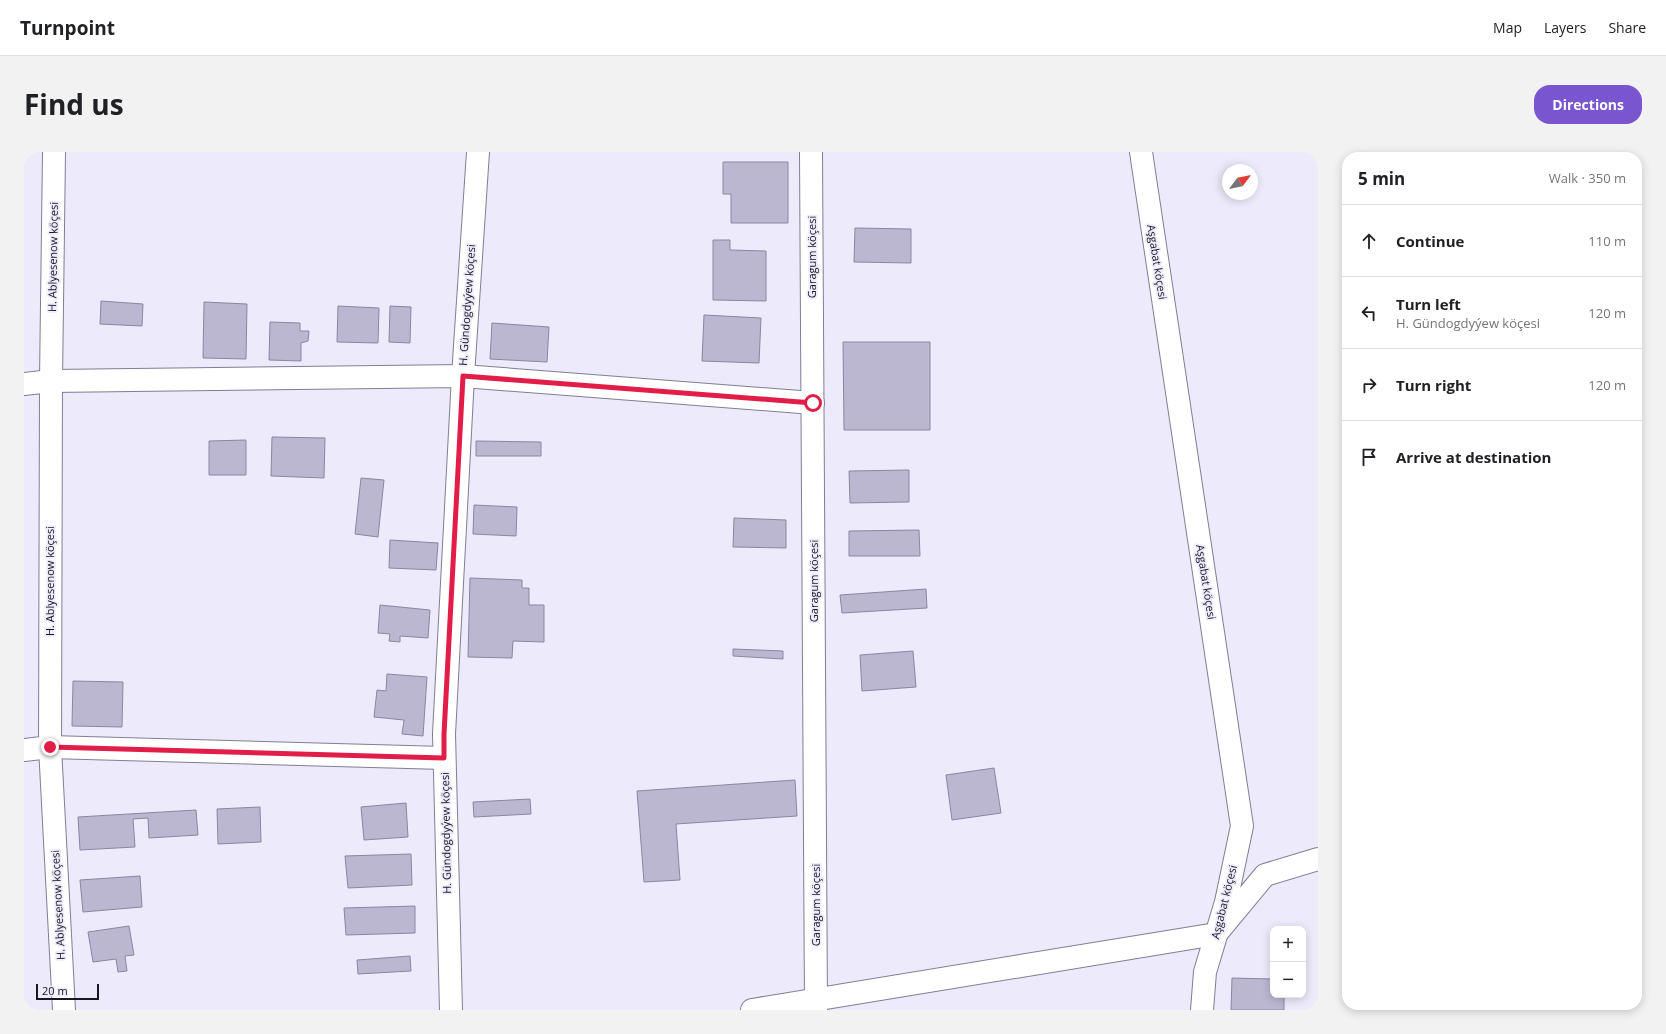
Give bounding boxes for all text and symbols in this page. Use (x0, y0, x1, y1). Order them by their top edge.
text: Turnpoint (20, 15, 115, 41)
text: Map (1493, 18, 1522, 37)
text: Layers (1544, 18, 1586, 37)
text: Share (1608, 18, 1646, 37)
text: Find us (24, 85, 124, 123)
button: Directions (1534, 85, 1642, 124)
north arrow (1222, 164, 1258, 200)
text: 5 min (1358, 167, 1405, 190)
text: Walk · 350 m (1549, 169, 1626, 187)
street label: H. Ablyesenow köçesi (44, 202, 61, 312)
street label: Garagum köçesi (804, 216, 819, 298)
street label: Aşgabat köçesi (1144, 223, 1171, 301)
icon: ahead (1358, 230, 1380, 252)
text: Continue (1396, 231, 1464, 251)
text: 110 m (1588, 232, 1626, 250)
street label: H. Gündogdyýew köçesi (455, 244, 478, 366)
text: Turn left (1396, 294, 1461, 314)
icon: left (1358, 302, 1380, 324)
text: 120 m (1588, 304, 1626, 322)
text: H. Gündogdyýew köçesi (1396, 314, 1540, 332)
icon: right (1358, 374, 1380, 396)
text: Turn right (1396, 375, 1471, 395)
text: 120 m (1588, 376, 1626, 394)
route start (804, 394, 822, 412)
icon: arrive (1358, 446, 1380, 468)
text: Arrive at destination (1396, 447, 1551, 467)
street label: H. Ablyesenow köçesi (42, 526, 57, 636)
street label: Garagum köçesi (806, 540, 821, 622)
street label: Aşgabat köçesi (1193, 543, 1220, 621)
route end (41, 738, 59, 756)
street label: H. Gündogdyýew köçesi (437, 772, 454, 894)
street label: H. Ablyesenow köçesi (47, 850, 68, 960)
street label: Aşgabat köçesi (1207, 863, 1240, 940)
street label: Garagum köçesi (808, 864, 823, 946)
map controls (1270, 926, 1306, 998)
button: + (1270, 926, 1306, 962)
button: − (1270, 962, 1306, 998)
scale bar (36, 982, 99, 1001)
text: 20 m (42, 983, 68, 998)

